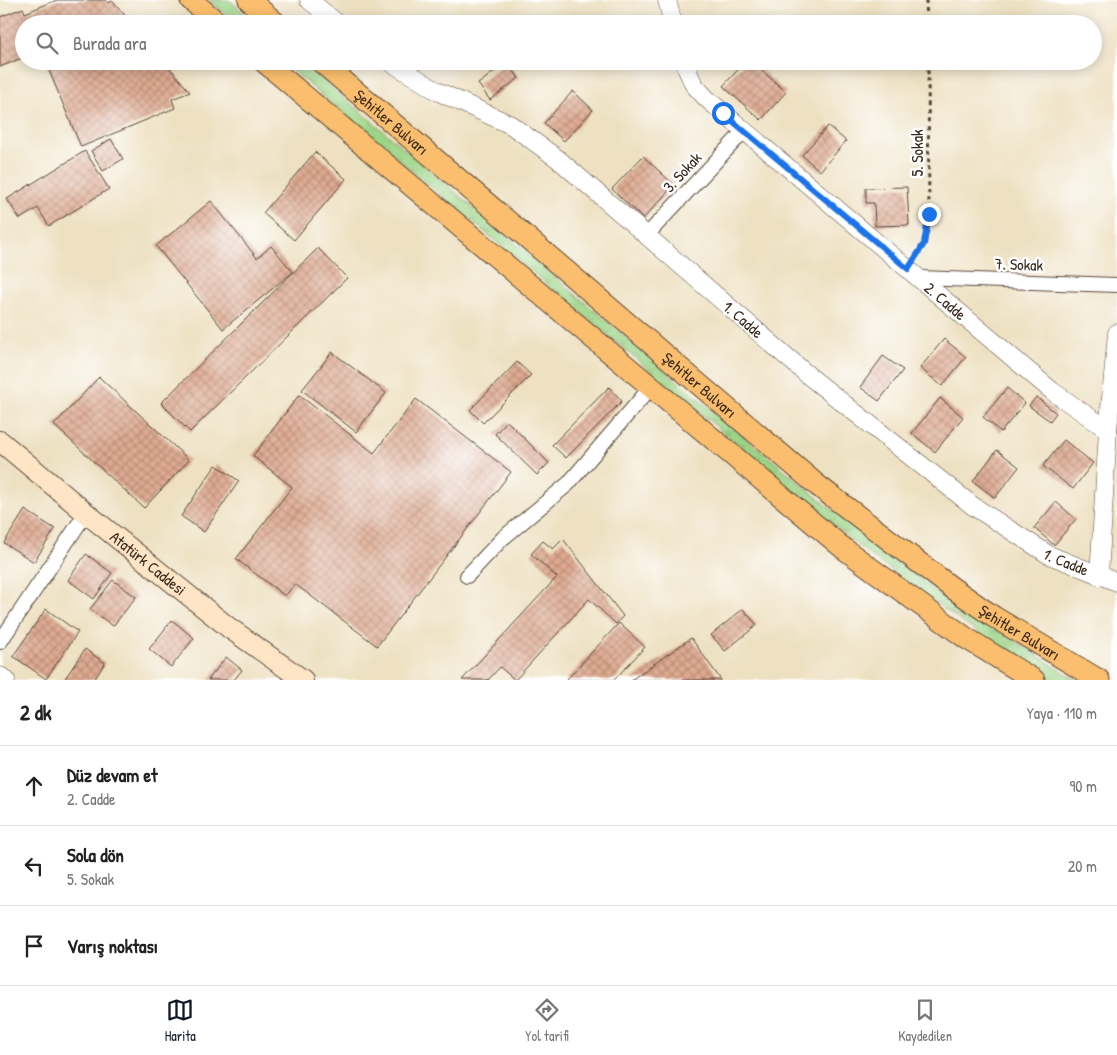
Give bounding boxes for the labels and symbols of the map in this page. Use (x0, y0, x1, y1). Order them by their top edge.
street label: Şehitler Bulvarı (350, 84, 433, 160)
route start (712, 102, 735, 125)
street label: 5. Sokak (906, 129, 928, 177)
street label: 3. Sokak (658, 147, 707, 197)
route end (918, 203, 941, 226)
street label: 7. Sokak (994, 252, 1044, 276)
street label: 2. Cadde (920, 277, 972, 325)
street label: 1. Cadde (718, 296, 769, 343)
street label: Şehitler Bulvarı (658, 347, 742, 423)
street label: Atatürk Caddesi (106, 526, 191, 600)
street label: 1. Cadde (1039, 543, 1093, 581)
street label: Şehitler Bulvarı (975, 599, 1064, 665)

